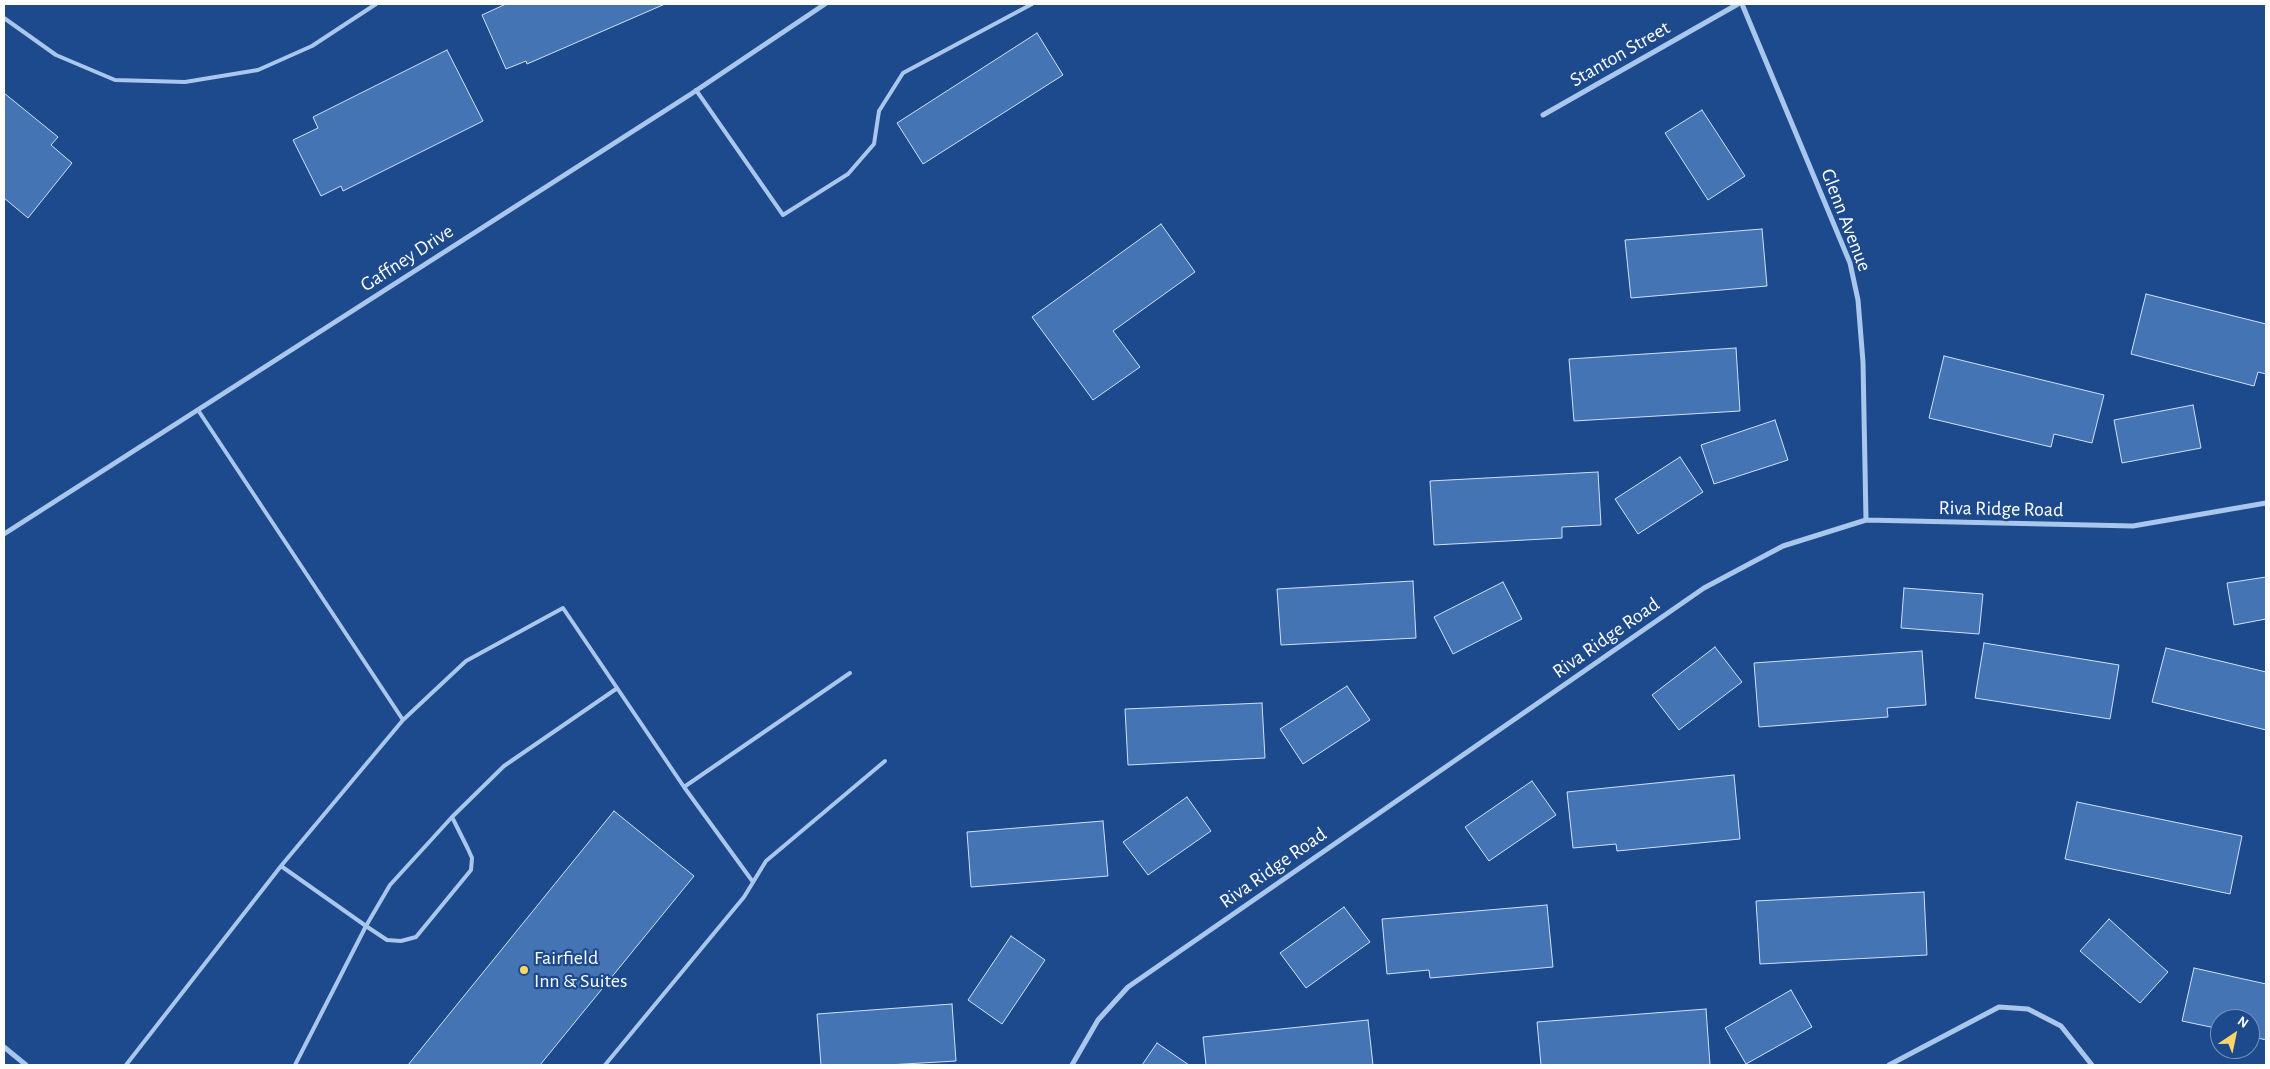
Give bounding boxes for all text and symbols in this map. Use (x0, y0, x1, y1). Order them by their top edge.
street label: Stanton Street (1566, 16, 1674, 92)
street label: Glenn Avenue (1815, 165, 1877, 275)
street label: Gaffney Drive (356, 219, 458, 297)
street label: Riva Ridge Road (1938, 496, 2064, 522)
street label: Riva Ridge Road (1548, 592, 1664, 684)
street label: Riva Ridge Road (1215, 822, 1331, 914)
place label: Fairfield Inn & Suites (534, 946, 627, 993)
marker: Fairfield Inn & Suites (518, 964, 530, 976)
north arrow (2210, 1009, 2260, 1059)
text: N (2235, 1014, 2251, 1031)

